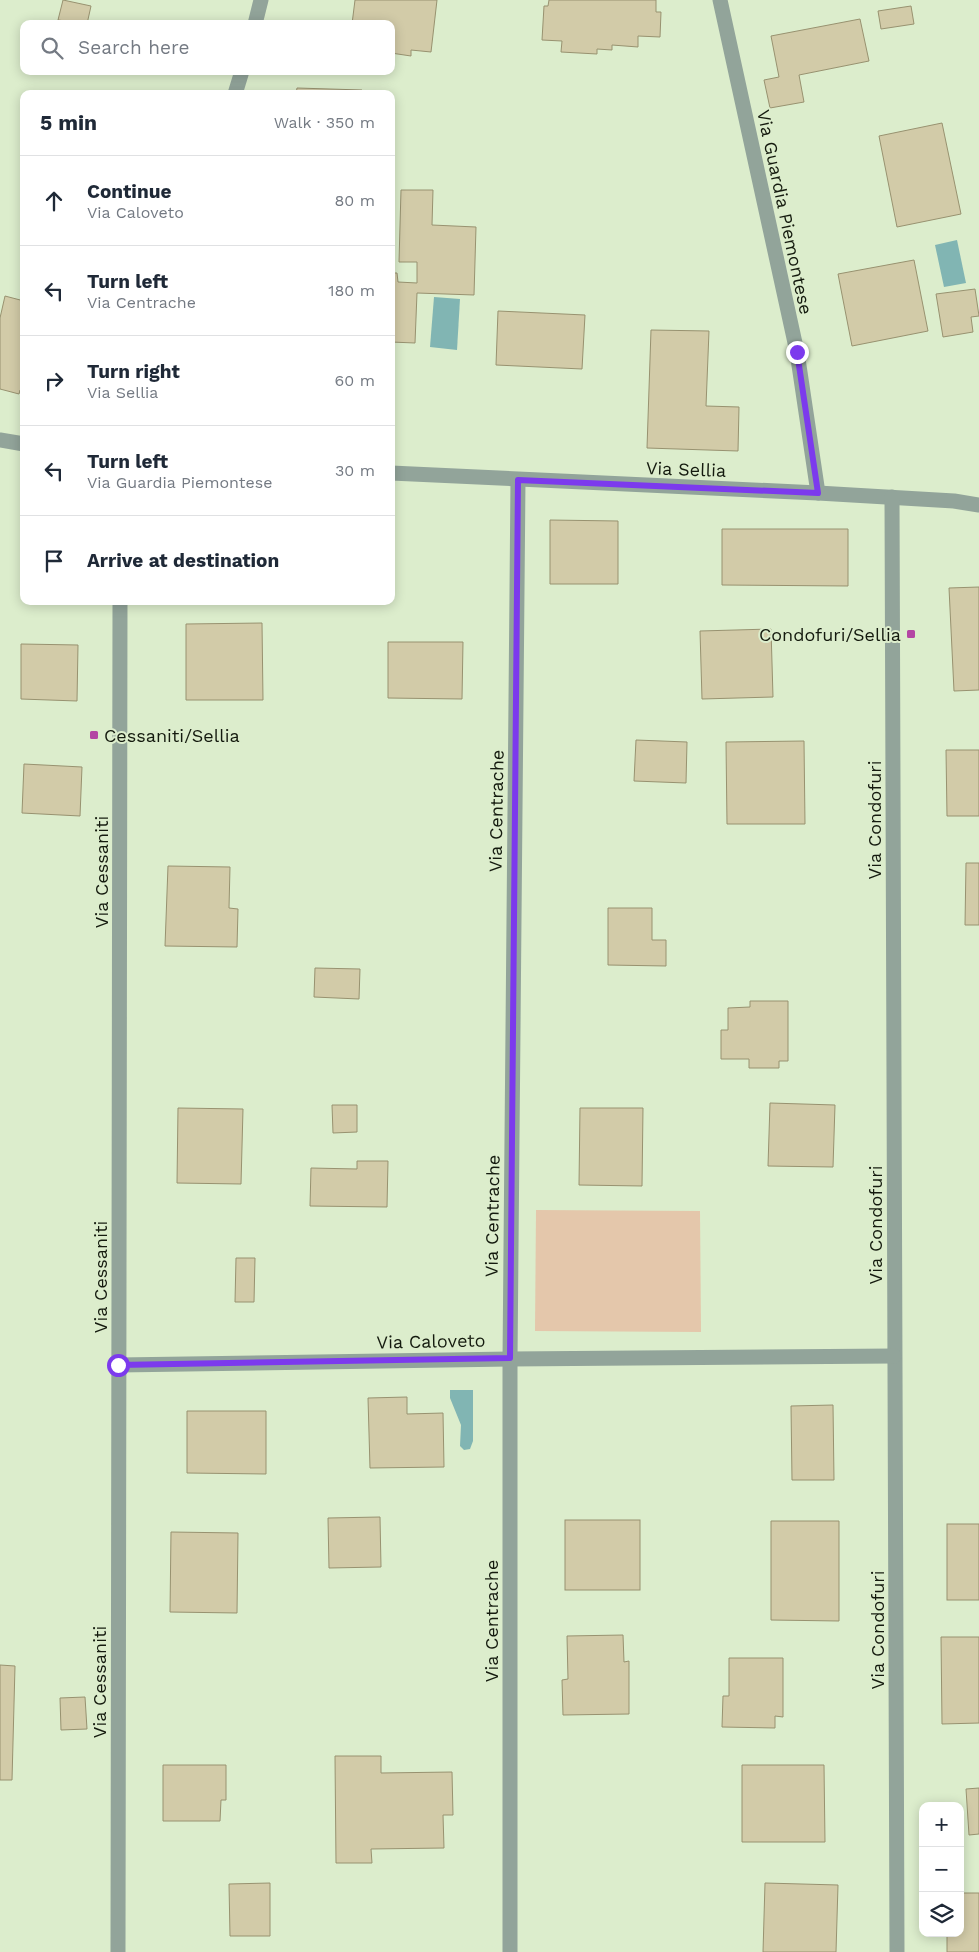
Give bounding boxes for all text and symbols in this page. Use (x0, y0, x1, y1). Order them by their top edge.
search box (20, 20, 395, 75)
icon: search (38, 34, 66, 62)
text: Search here (78, 36, 189, 59)
street label: Via Guardia Piemontese (753, 108, 817, 316)
text: 5 min (40, 110, 97, 135)
text: Walk · 350 m (274, 113, 375, 132)
text: Continue (87, 180, 171, 203)
icon: ahead (40, 187, 68, 215)
text: 80 m (334, 191, 375, 210)
text: Via Caloveto (87, 203, 184, 222)
text: Turn left (87, 270, 168, 293)
icon: left (40, 277, 68, 305)
text: 180 m (328, 281, 375, 300)
text: Via Centrache (87, 293, 196, 312)
route end (786, 341, 809, 364)
text: Turn right (87, 360, 180, 383)
icon: right (40, 367, 68, 395)
text: 60 m (335, 371, 375, 390)
text: Via Sellia (87, 383, 158, 402)
text: Turn left (87, 450, 168, 473)
icon: left (40, 457, 68, 485)
street label: Via Sellia (646, 457, 726, 481)
text: 30 m (335, 461, 375, 480)
text: Via Guardia Piemontese (87, 473, 272, 492)
icon: arrive (40, 547, 68, 575)
text: Arrive at destination (87, 549, 279, 572)
place label: Condofuri/Sellia (759, 624, 901, 645)
marker: Condofuri/Sellia (905, 628, 917, 640)
place label: Cessaniti/Sellia (104, 725, 240, 746)
marker: Cessaniti/Sellia (88, 729, 100, 741)
street label: Via Centrache (484, 750, 508, 872)
street label: Via Condofuri (864, 761, 885, 879)
street label: Via Cessaniti (91, 816, 112, 928)
street label: Via Centrache (480, 1155, 504, 1277)
street label: Via Condofuri (865, 1166, 886, 1284)
street label: Via Cessaniti (90, 1221, 111, 1333)
street label: Via Caloveto (376, 1330, 486, 1352)
route start (107, 1354, 130, 1377)
street label: Via Centrache (481, 1560, 502, 1682)
street label: Via Condofuri (867, 1571, 888, 1689)
street label: Via Cessaniti (89, 1626, 110, 1738)
map controls (919, 1802, 964, 1937)
button: + (919, 1802, 964, 1847)
button: − (919, 1847, 964, 1892)
button: layers (919, 1892, 964, 1937)

